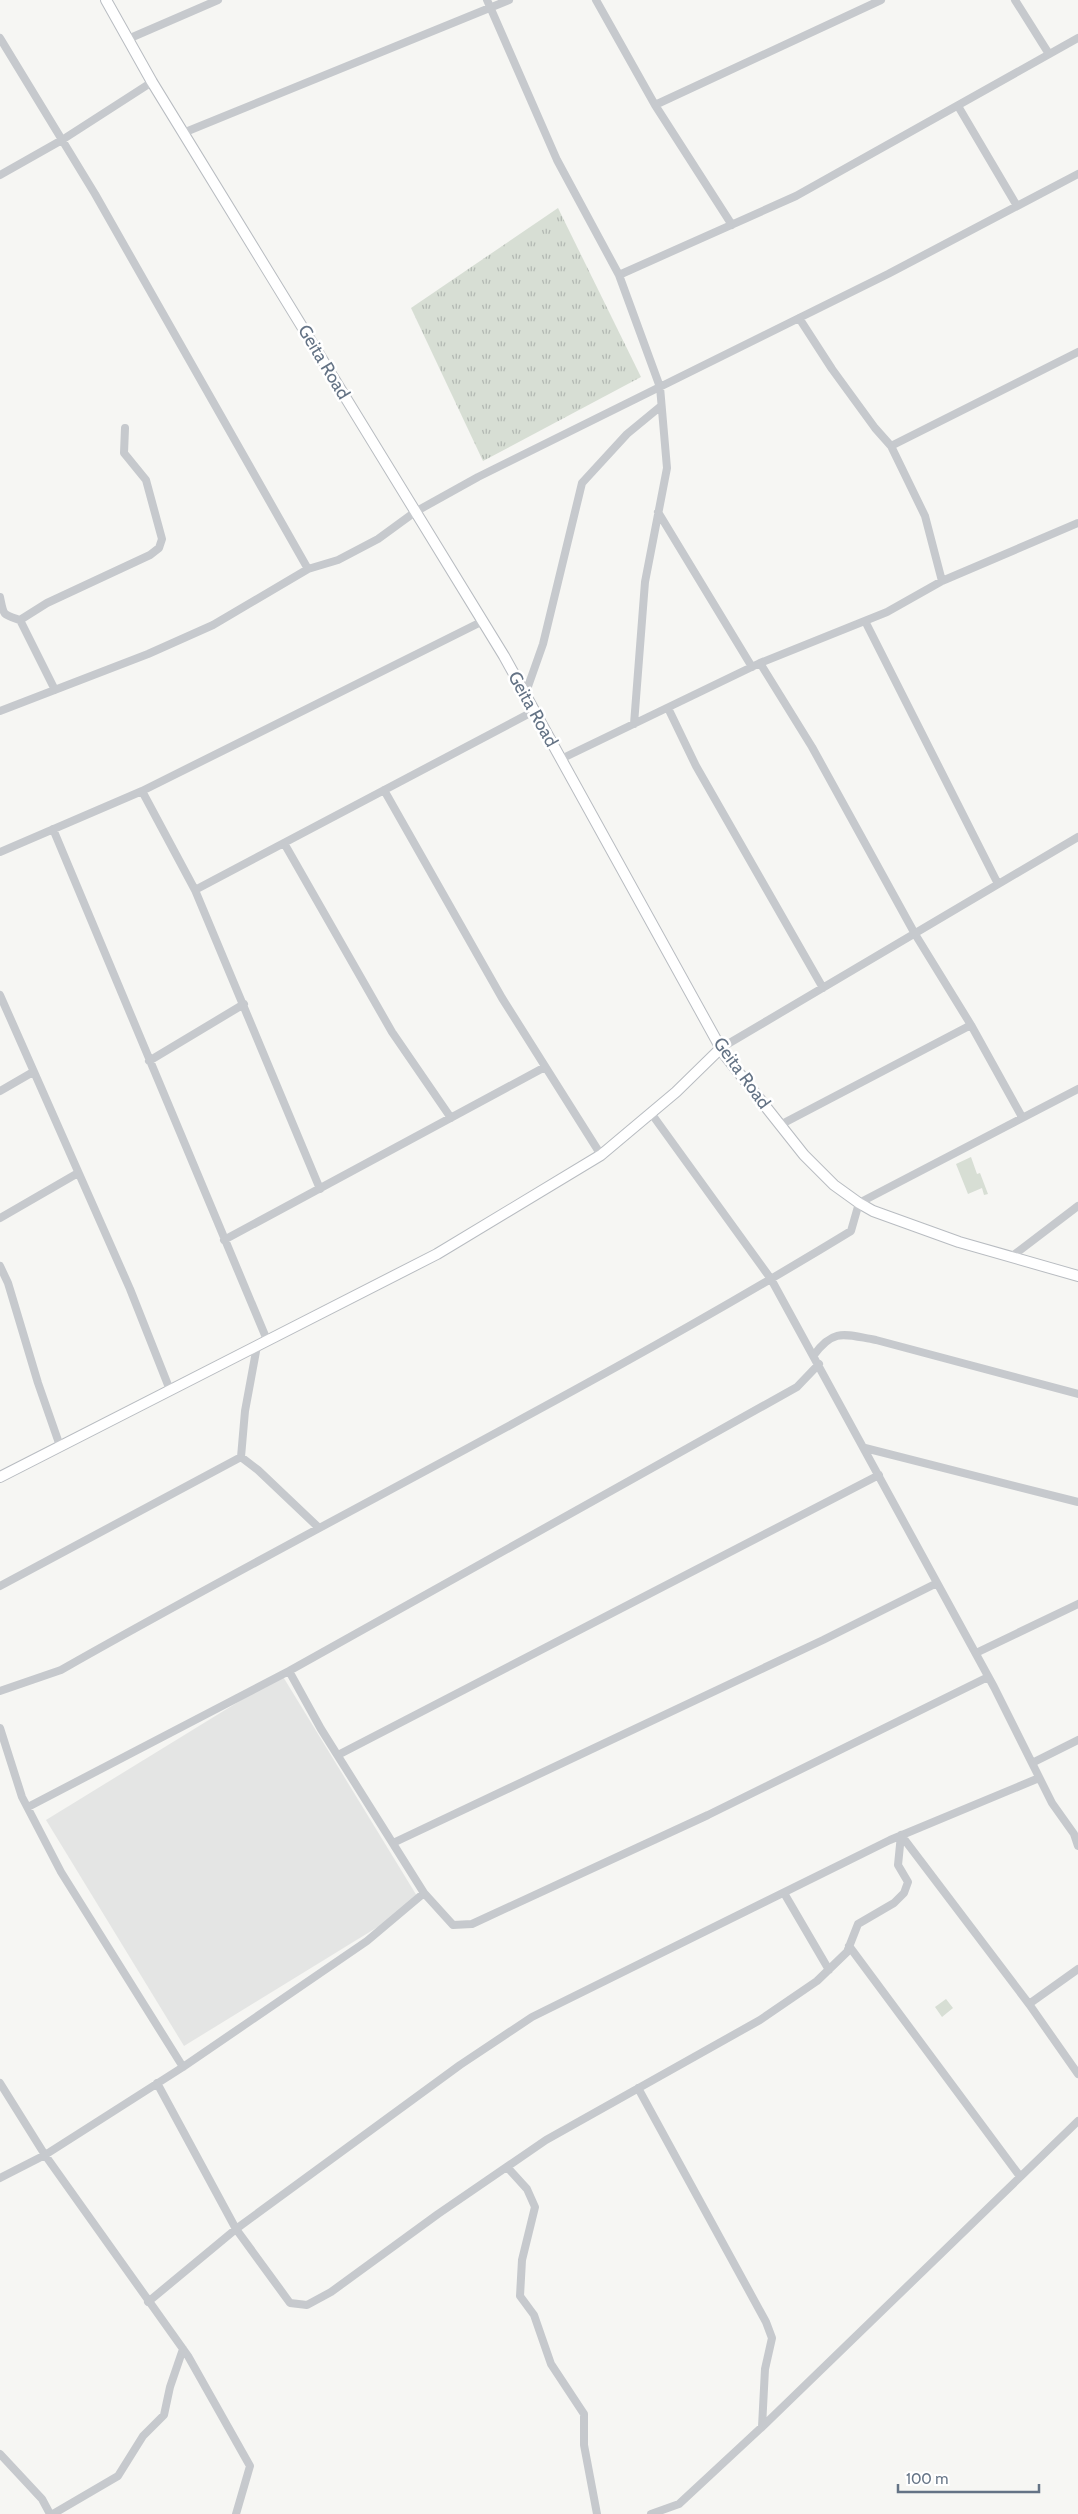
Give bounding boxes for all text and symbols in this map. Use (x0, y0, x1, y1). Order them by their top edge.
street label: Geita Road (293, 321, 355, 403)
street label: Geita Road (503, 667, 563, 751)
street label: Geita Road (709, 1033, 775, 1113)
scale bar (898, 2462, 1039, 2494)
text: 100 m (906, 2470, 948, 2488)

